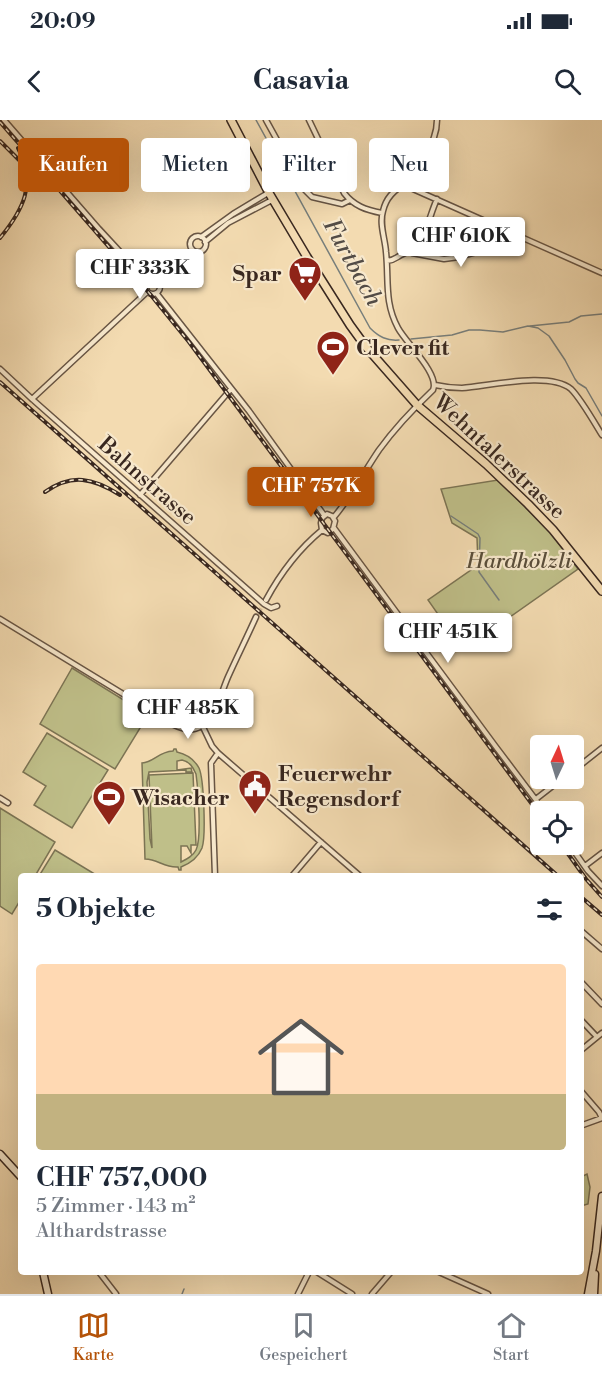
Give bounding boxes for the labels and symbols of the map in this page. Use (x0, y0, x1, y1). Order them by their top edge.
water label: Furtbach (316, 213, 389, 312)
pin: CHF 610K (399, 217, 523, 268)
pin: CHF 333K (78, 249, 202, 300)
supermarket icon: Spar (287, 255, 323, 302)
place label: Spar (232, 261, 282, 288)
sports icon: Clever fit (315, 329, 351, 376)
place label: Clever fit (356, 335, 449, 362)
street label: Wehntalerstrasse (427, 388, 571, 525)
street label: Bahnstrasse (92, 430, 202, 531)
pin: CHF 757K (249, 467, 373, 518)
park label: Hardhölzli (465, 548, 572, 575)
pin: CHF 451K (386, 613, 510, 664)
pin: CHF 485K (126, 689, 250, 740)
north arrow (530, 735, 584, 789)
place label: Feuerwehr Regensdorf (278, 761, 402, 813)
public building icon: Feuerwehr Regensdorf (237, 768, 273, 815)
sports icon: Wisacher (91, 779, 127, 826)
place label: Wisacher (131, 785, 230, 812)

